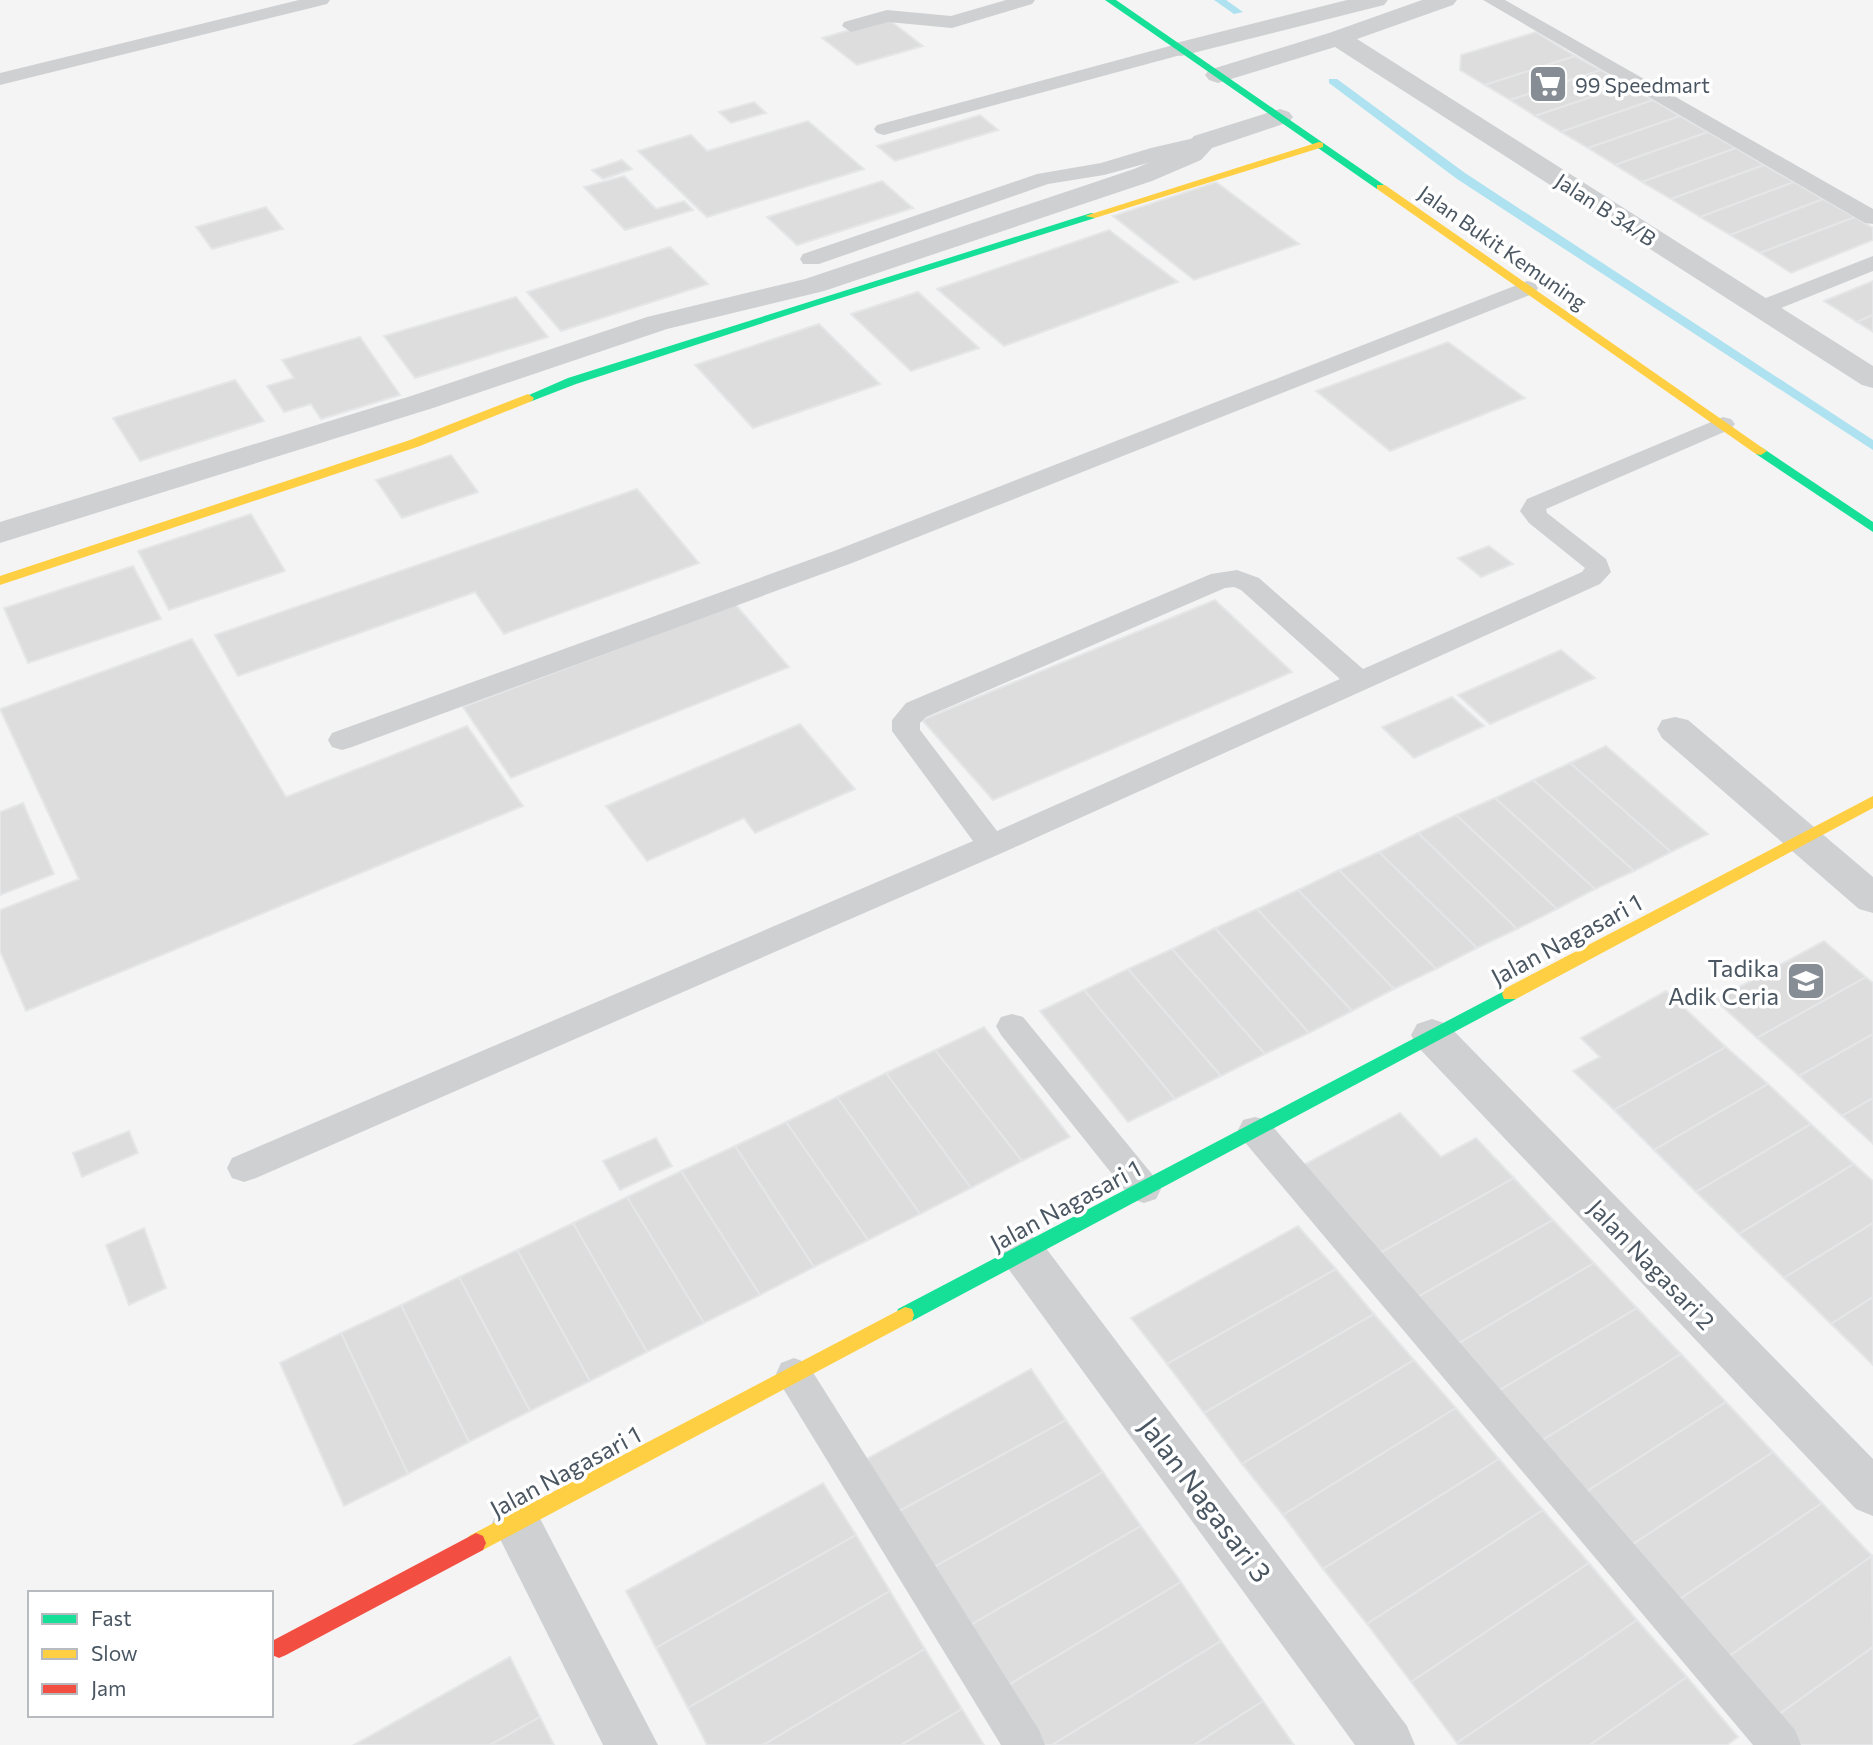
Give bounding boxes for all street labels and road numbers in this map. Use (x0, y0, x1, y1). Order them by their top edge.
street label: Jalan B 34/B (1551, 167, 1661, 251)
street label: Jalan Bukit Kemuning (1414, 180, 1592, 314)
street label: Jalan Nagasari 1 (1486, 887, 1646, 991)
street label: Jalan Nagasari 1 (985, 1153, 1145, 1257)
street label: Jalan Nagasari 2 (1583, 1193, 1721, 1335)
street label: Jalan Nagasari 3 (1133, 1410, 1279, 1588)
street label: Jalan Nagasari 1 (485, 1419, 645, 1523)

